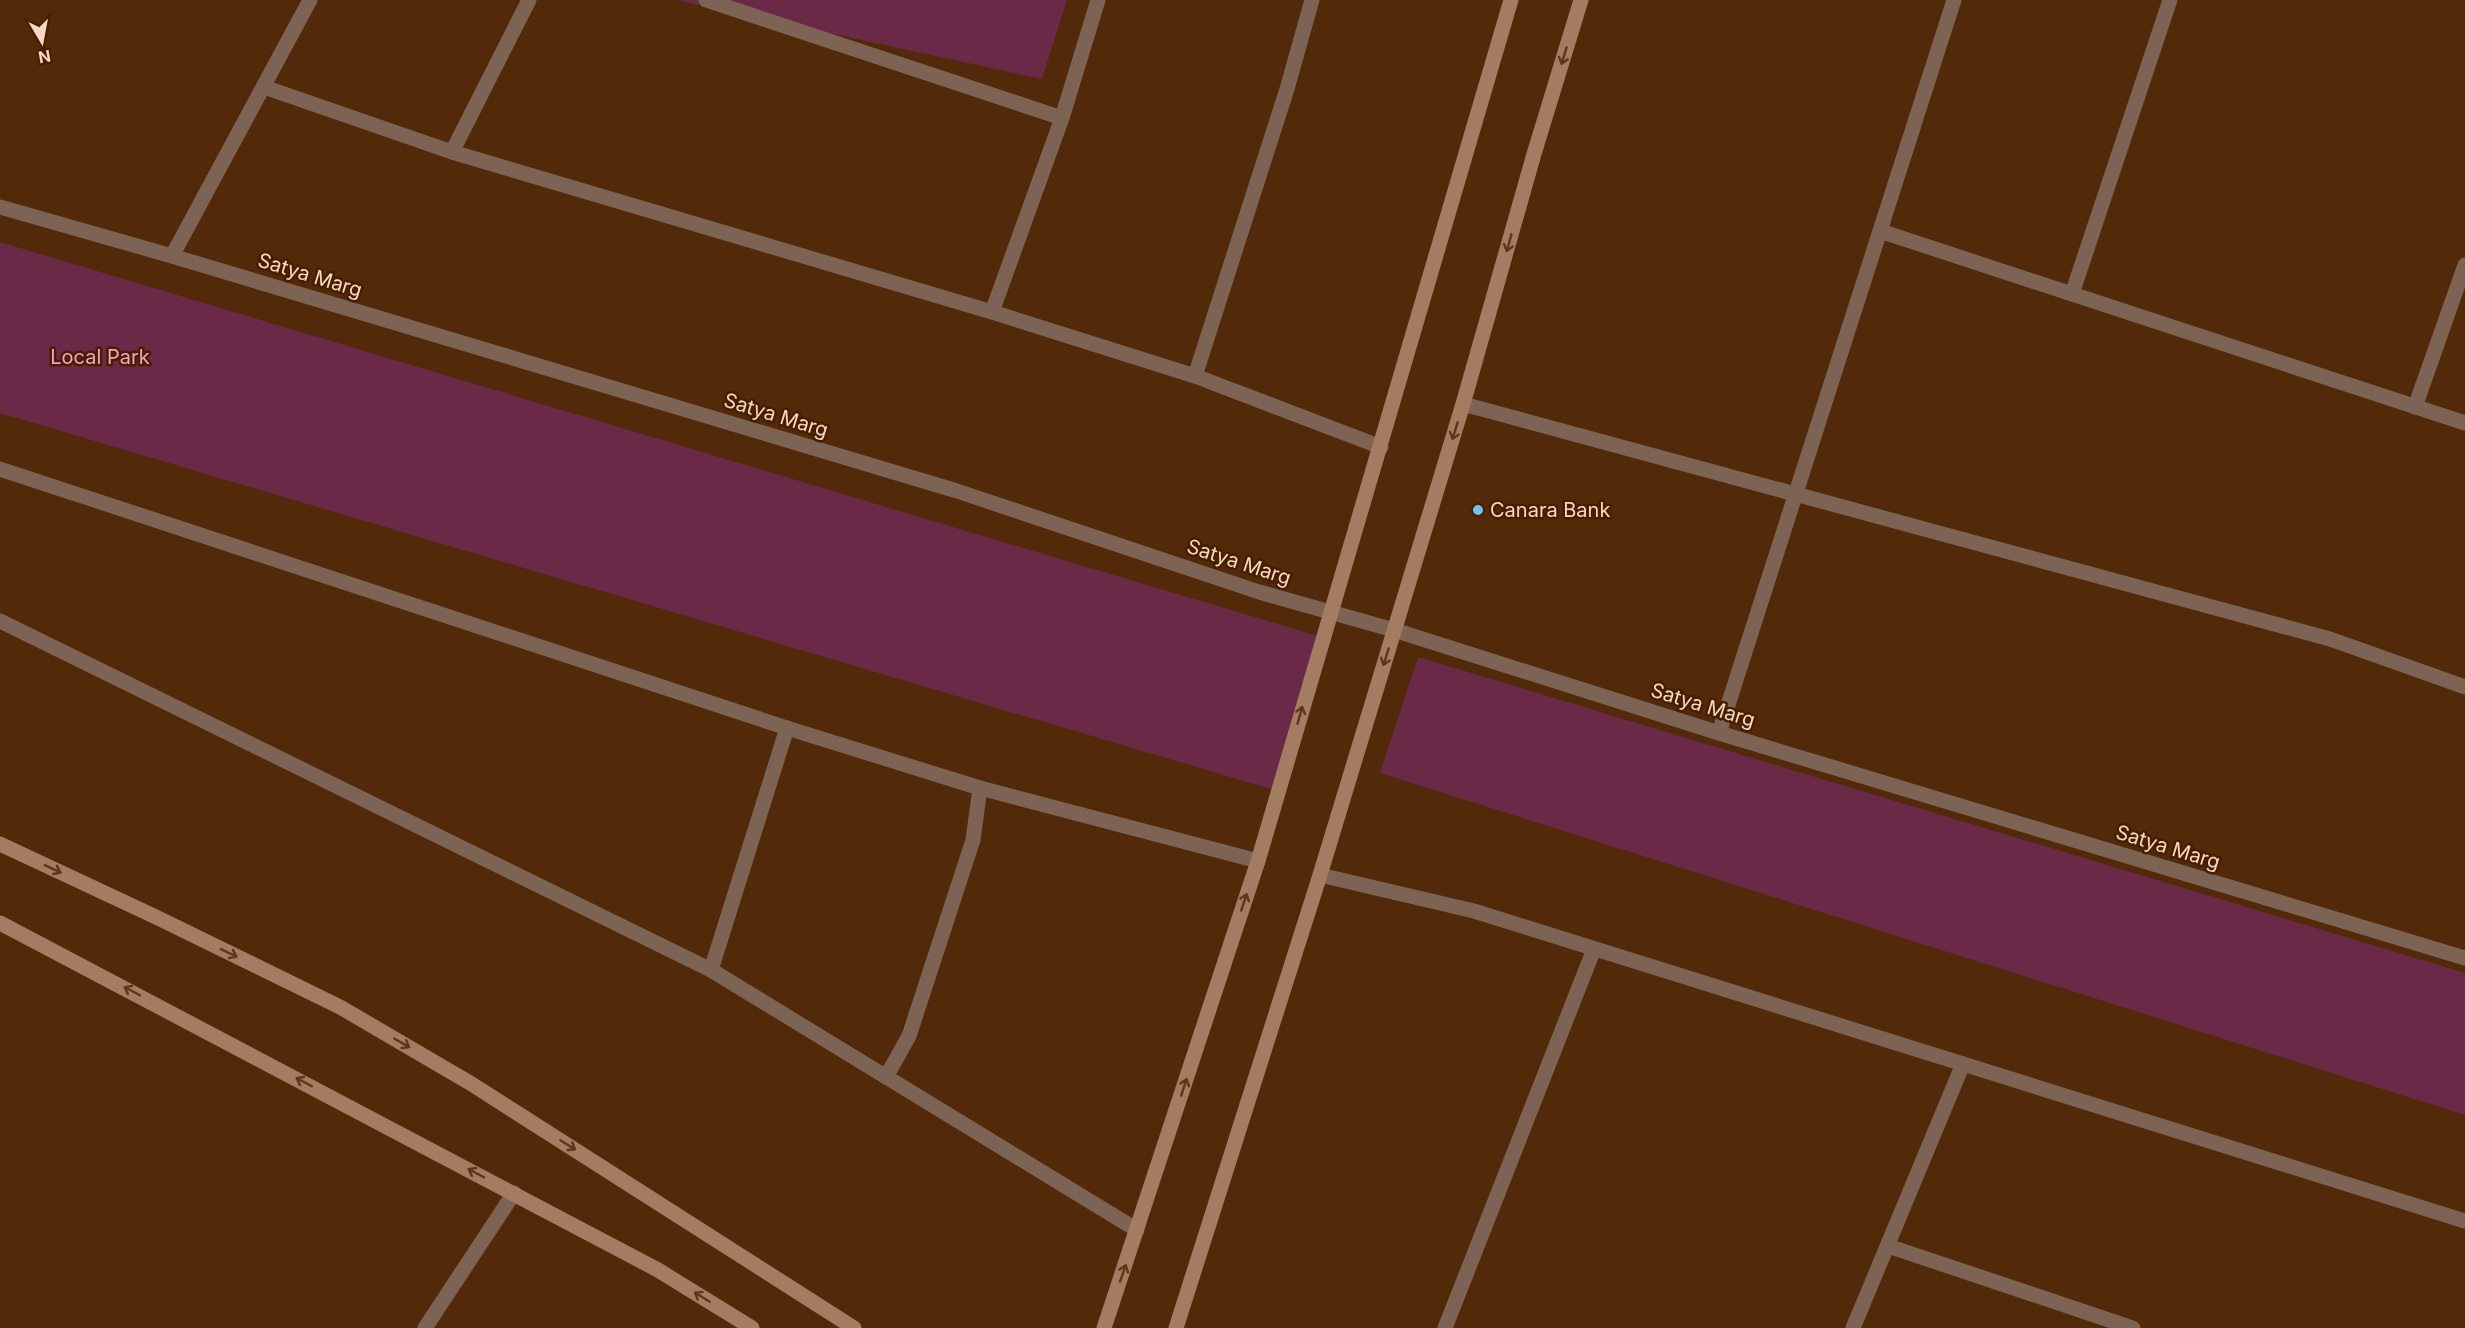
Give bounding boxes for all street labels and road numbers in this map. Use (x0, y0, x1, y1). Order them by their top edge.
street label: Satya Marg (255, 248, 365, 302)
street label: Satya Marg (721, 388, 831, 442)
street label: Satya Marg (1184, 534, 1294, 590)
street label: Satya Marg (1648, 678, 1758, 732)
street label: Satya Marg (2113, 820, 2223, 874)

